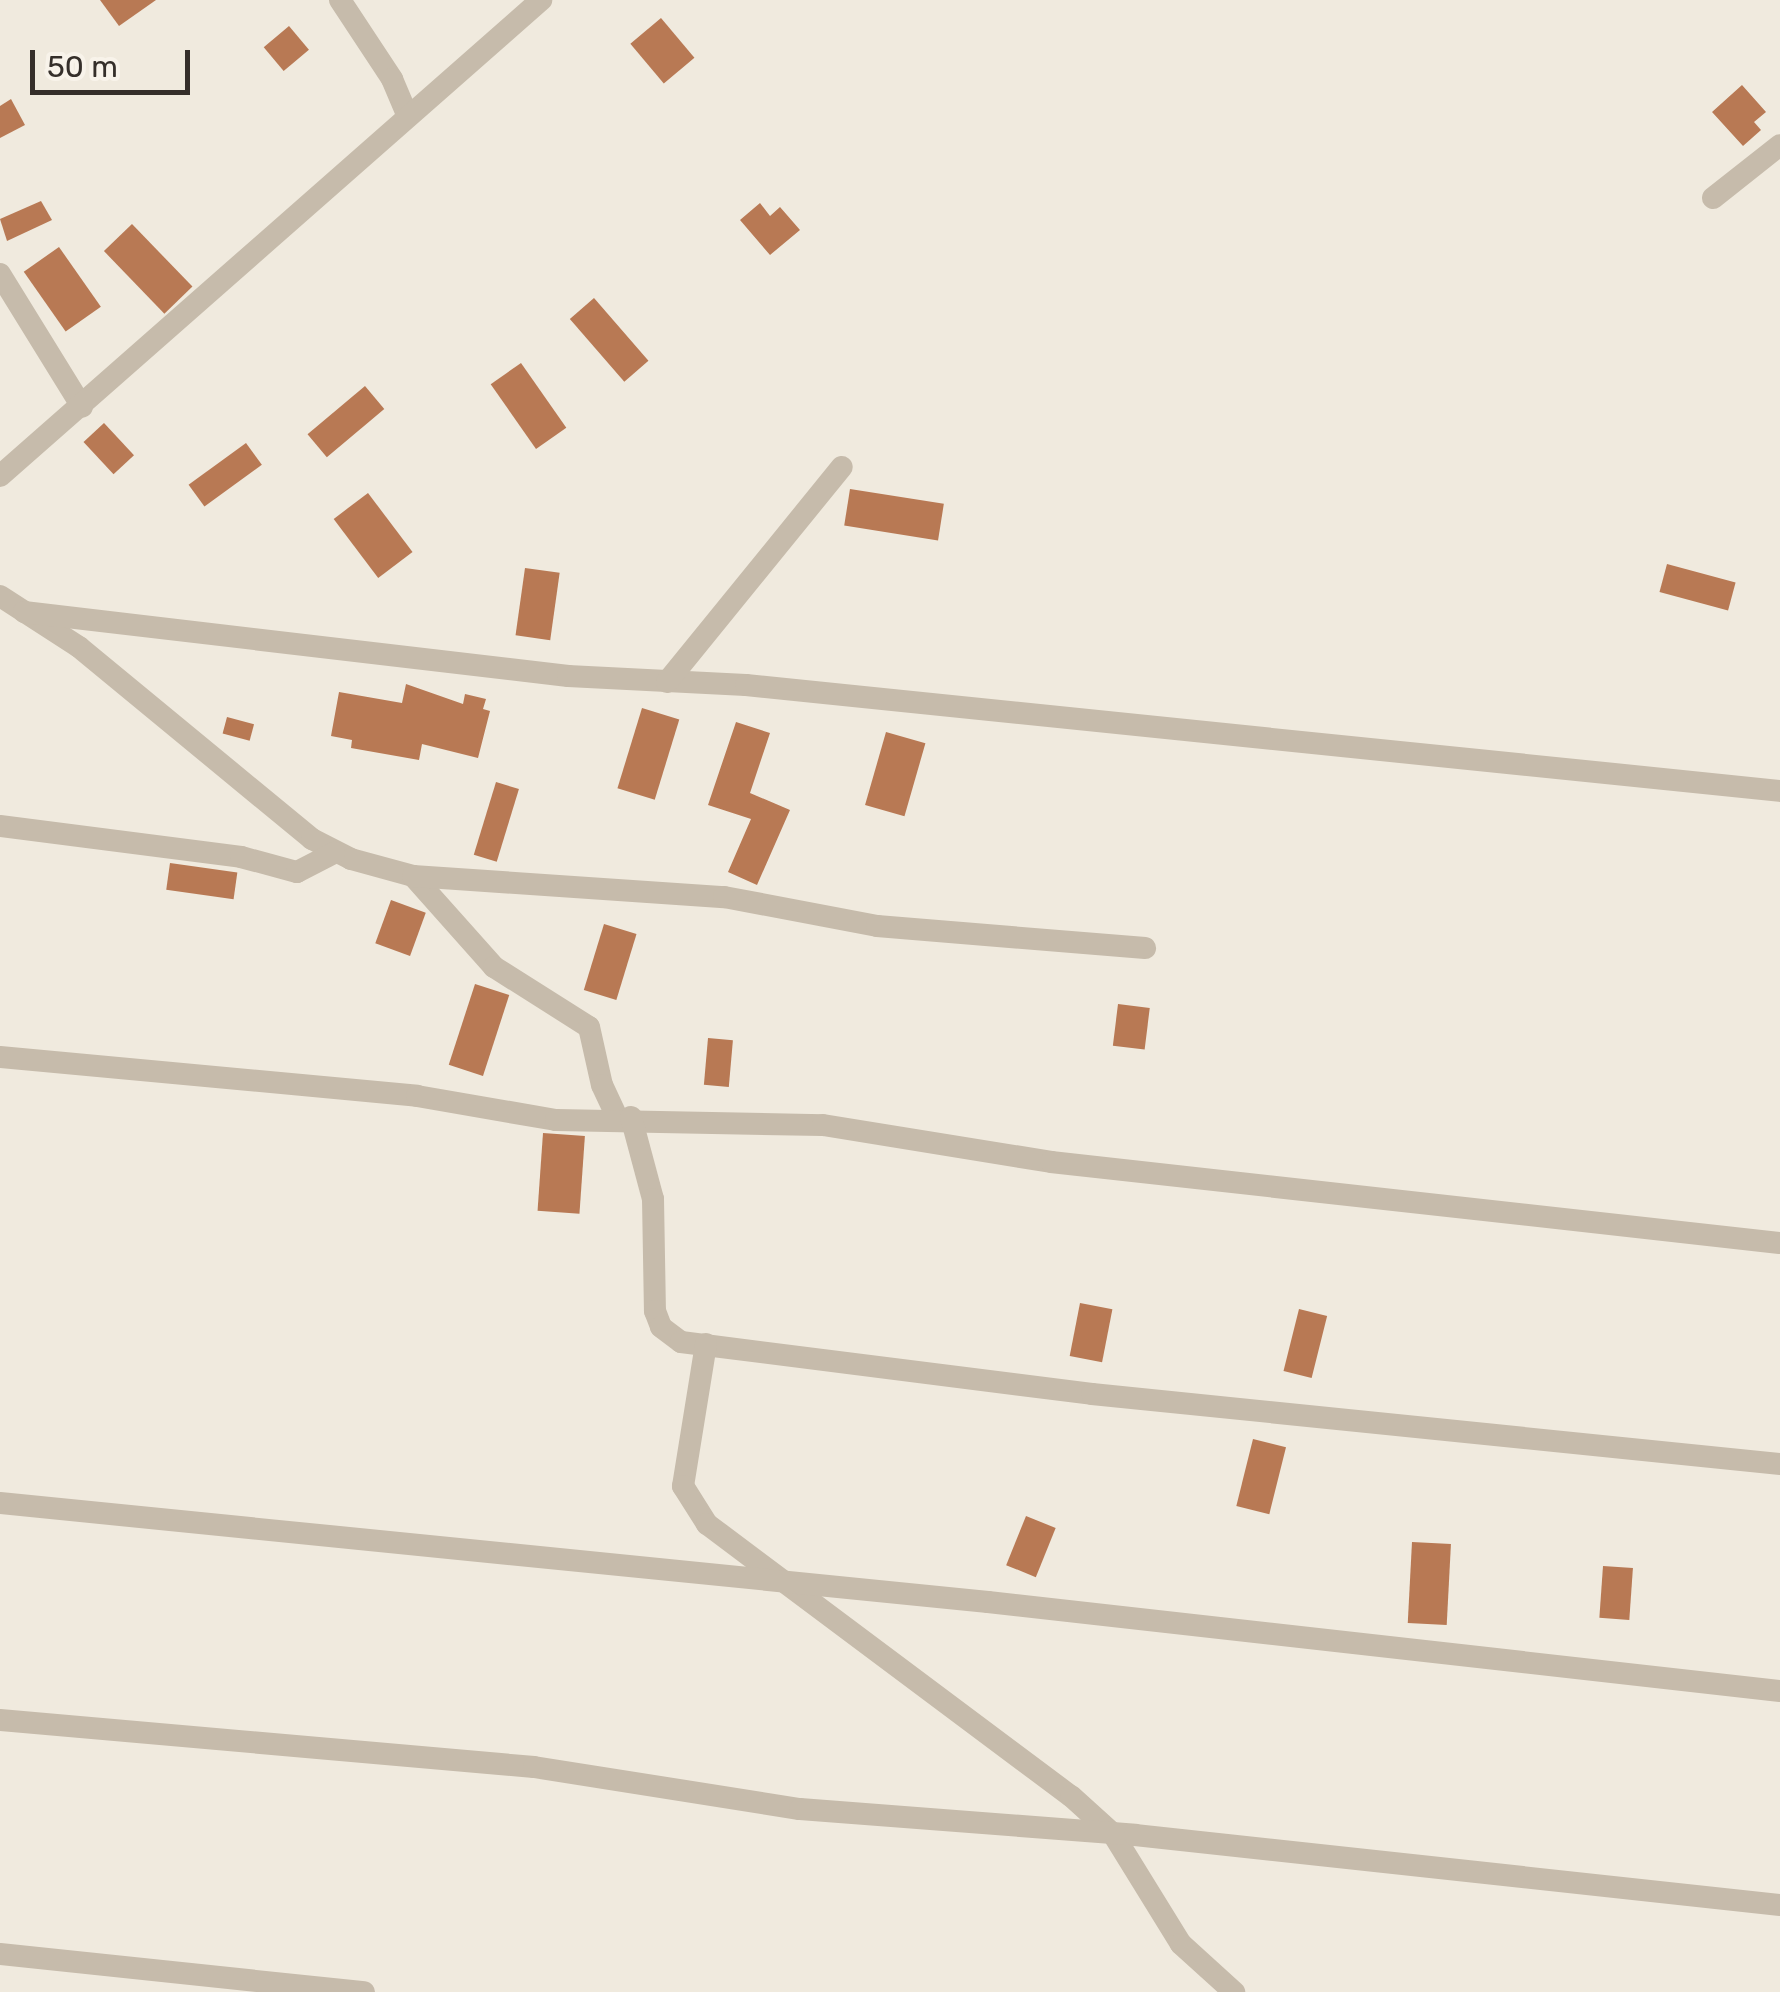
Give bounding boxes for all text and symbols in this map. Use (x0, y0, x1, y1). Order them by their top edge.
scale bar (35, 30, 195, 92)
text: 50 m (47, 49, 118, 85)

